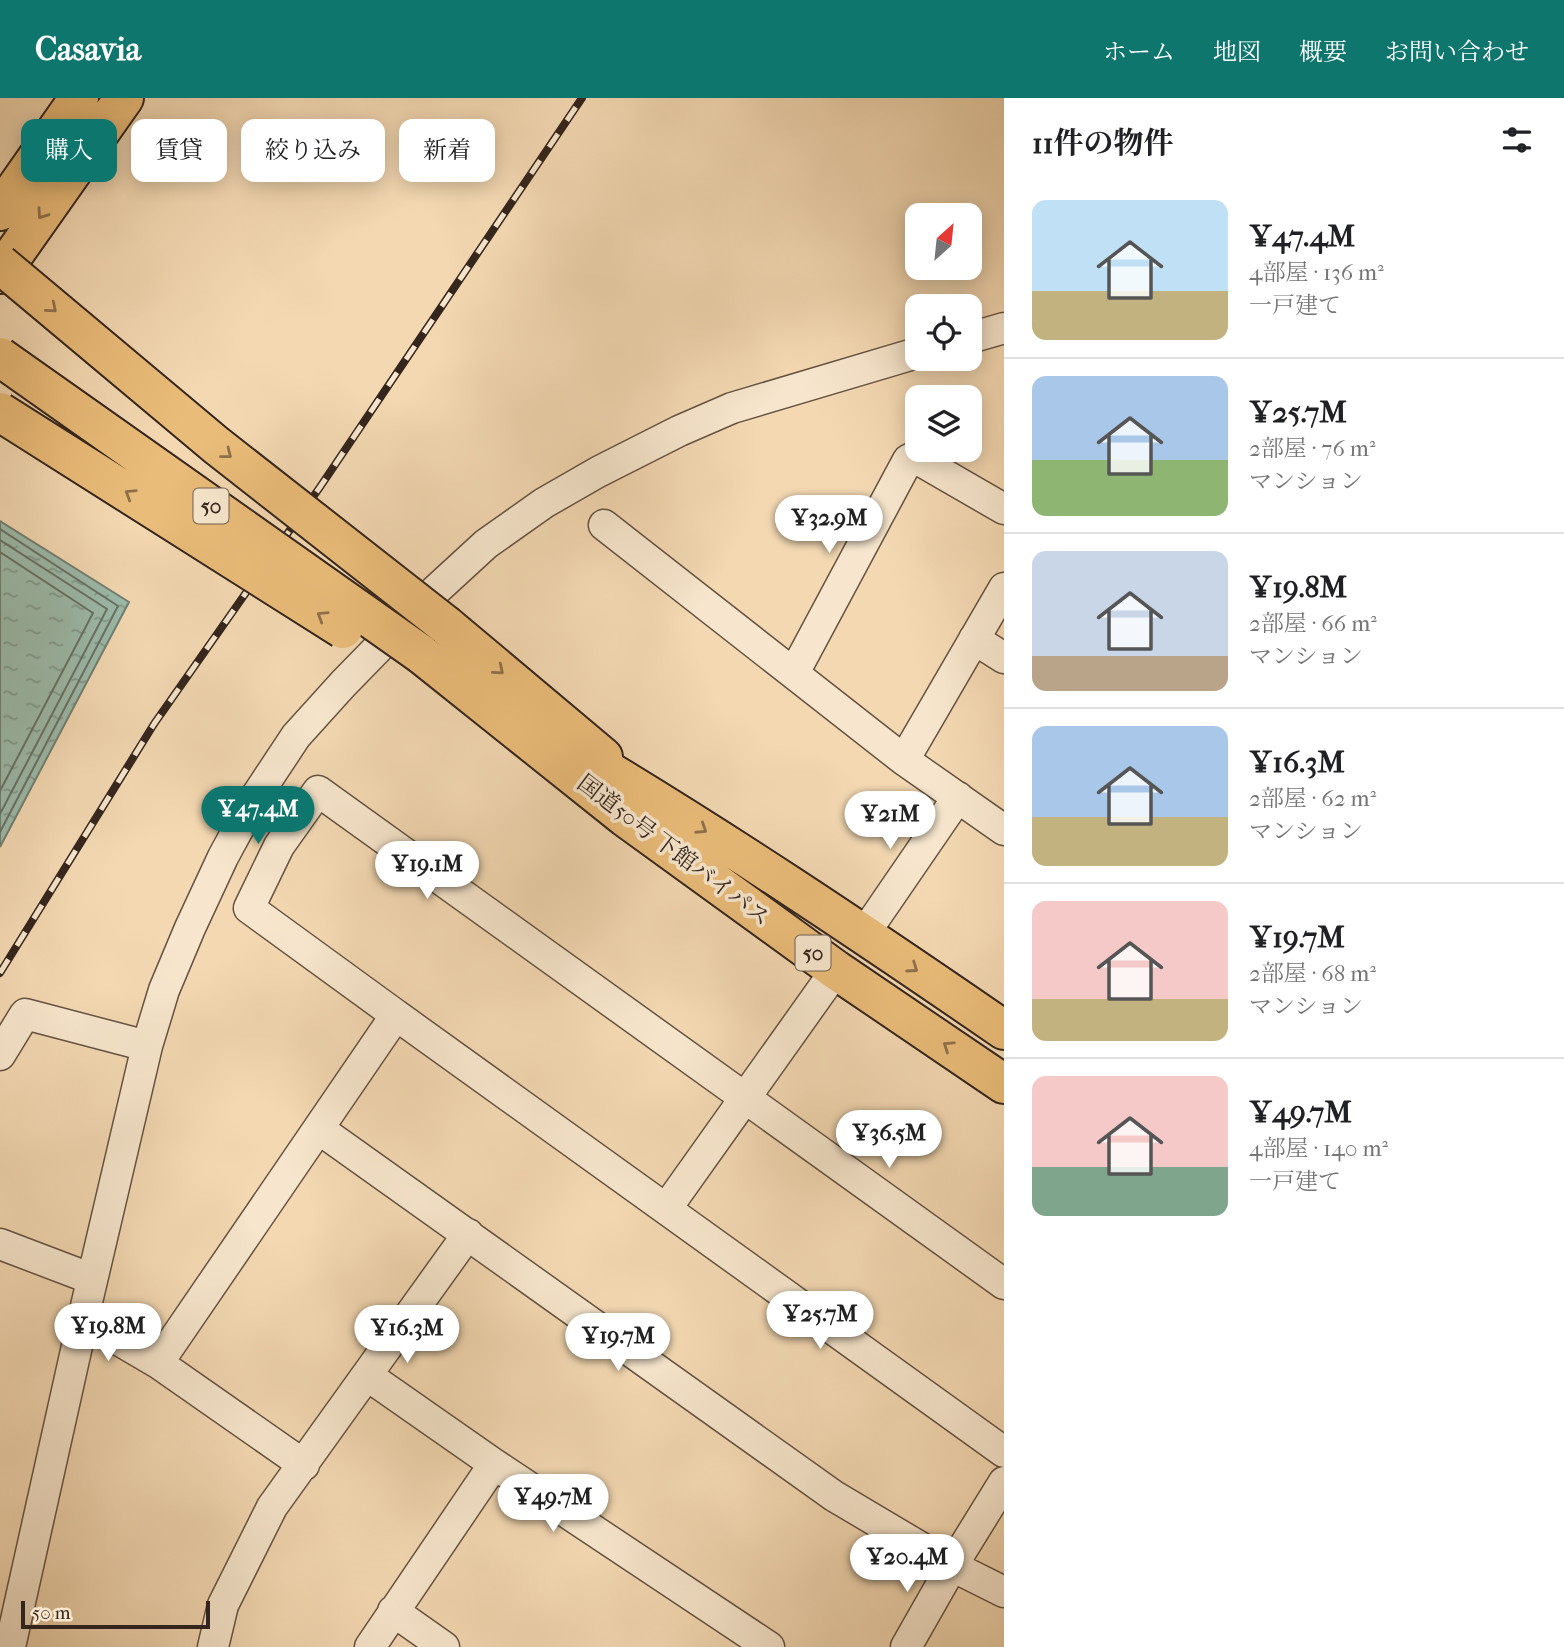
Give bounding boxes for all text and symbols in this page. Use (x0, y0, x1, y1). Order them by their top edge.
text: Casavia (35, 30, 141, 69)
text: ホーム (1103, 38, 1175, 66)
text: 地図 (1213, 38, 1261, 66)
text: 概要 (1299, 38, 1347, 66)
text: お問い合わせ (1385, 38, 1529, 66)
chip: 購入 (21, 119, 117, 182)
chip: 賃貸 (131, 119, 227, 182)
chip: 絞り込み (241, 119, 385, 182)
chip: 新着 (399, 119, 495, 182)
icon: filters (1498, 121, 1536, 159)
text: 11件の物件 (1032, 126, 1173, 161)
north arrow (905, 203, 982, 280)
map controls (905, 203, 982, 462)
one-way arrow (38, 206, 50, 219)
text: ¥47.4M (1249, 219, 1355, 254)
icon: home (1088, 228, 1172, 312)
text: 4部屋 · 136 m² (1249, 259, 1384, 286)
text: 一戸建て (1249, 292, 1341, 319)
button: locate (905, 294, 982, 371)
one-way arrow (44, 300, 57, 312)
button: layers (905, 385, 982, 462)
text: ¥25.7M (1249, 395, 1347, 430)
icon: home (1088, 404, 1172, 488)
text: 2部屋 · 76 m² (1249, 435, 1375, 462)
one-way arrow (219, 445, 232, 458)
text: マンション (1249, 468, 1363, 495)
road number: 50 (194, 488, 228, 524)
one-way arrow (125, 490, 138, 502)
pin: ¥32.9M (772, 496, 886, 555)
text: ¥32.9M (791, 504, 867, 531)
text: ¥19.8M (1249, 570, 1347, 605)
icon: home (1088, 579, 1172, 663)
text: 2部屋 · 66 m² (1249, 610, 1377, 637)
one-way arrow (317, 611, 330, 624)
text: マンション (1249, 643, 1363, 670)
one-way arrow (491, 662, 504, 674)
text: ¥16.3M (1249, 745, 1345, 780)
icon: home (1088, 754, 1172, 838)
street label: 国道50号 下館バイパス (572, 769, 775, 932)
text: 2部屋 · 62 m² (1249, 785, 1376, 812)
pin: ¥47.4M (201, 786, 315, 846)
pin: ¥21M (849, 792, 931, 851)
text: ¥47.4M (217, 795, 299, 822)
text: ¥21M (861, 800, 919, 827)
text: マンション (1249, 818, 1363, 845)
one-way arrow (695, 821, 708, 834)
pin: ¥19.1M (370, 842, 484, 901)
text: ¥19.1M (391, 850, 463, 877)
text: ¥19.7M (1249, 920, 1345, 955)
icon: home (1088, 929, 1172, 1013)
road number: 50 (796, 936, 830, 970)
one-way arrow (905, 960, 918, 972)
text: 2部屋 · 68 m² (1249, 960, 1376, 987)
text: マンション (1249, 993, 1363, 1020)
one-way arrow (942, 1041, 955, 1054)
text: ¥49.7M (1249, 1095, 1352, 1130)
icon: home (1088, 1104, 1172, 1188)
pin: ¥36.5M (832, 1110, 946, 1170)
text: ¥36.5M (852, 1119, 926, 1146)
text: 4部屋 · 140 m² (1249, 1135, 1388, 1162)
text: 一戸建て (1249, 1168, 1341, 1195)
pin: ¥25.7M (763, 1292, 877, 1351)
text: ¥25.7M (783, 1300, 857, 1327)
pin: ¥19.8M (51, 1304, 165, 1363)
pin: ¥16.3M (350, 1306, 464, 1365)
text: ¥19.8M (70, 1312, 146, 1339)
text: ¥16.3M (370, 1314, 444, 1341)
pin: ¥19.7M (561, 1314, 675, 1373)
text: ¥19.7M (581, 1322, 655, 1349)
pin: ¥49.7M (496, 1474, 610, 1534)
text: ¥49.7M (514, 1483, 592, 1510)
pin: ¥20.4M (850, 1534, 964, 1594)
text: ¥20.4M (866, 1543, 948, 1570)
scale bar (21, 1598, 210, 1630)
text: 50 m (32, 1602, 71, 1624)

